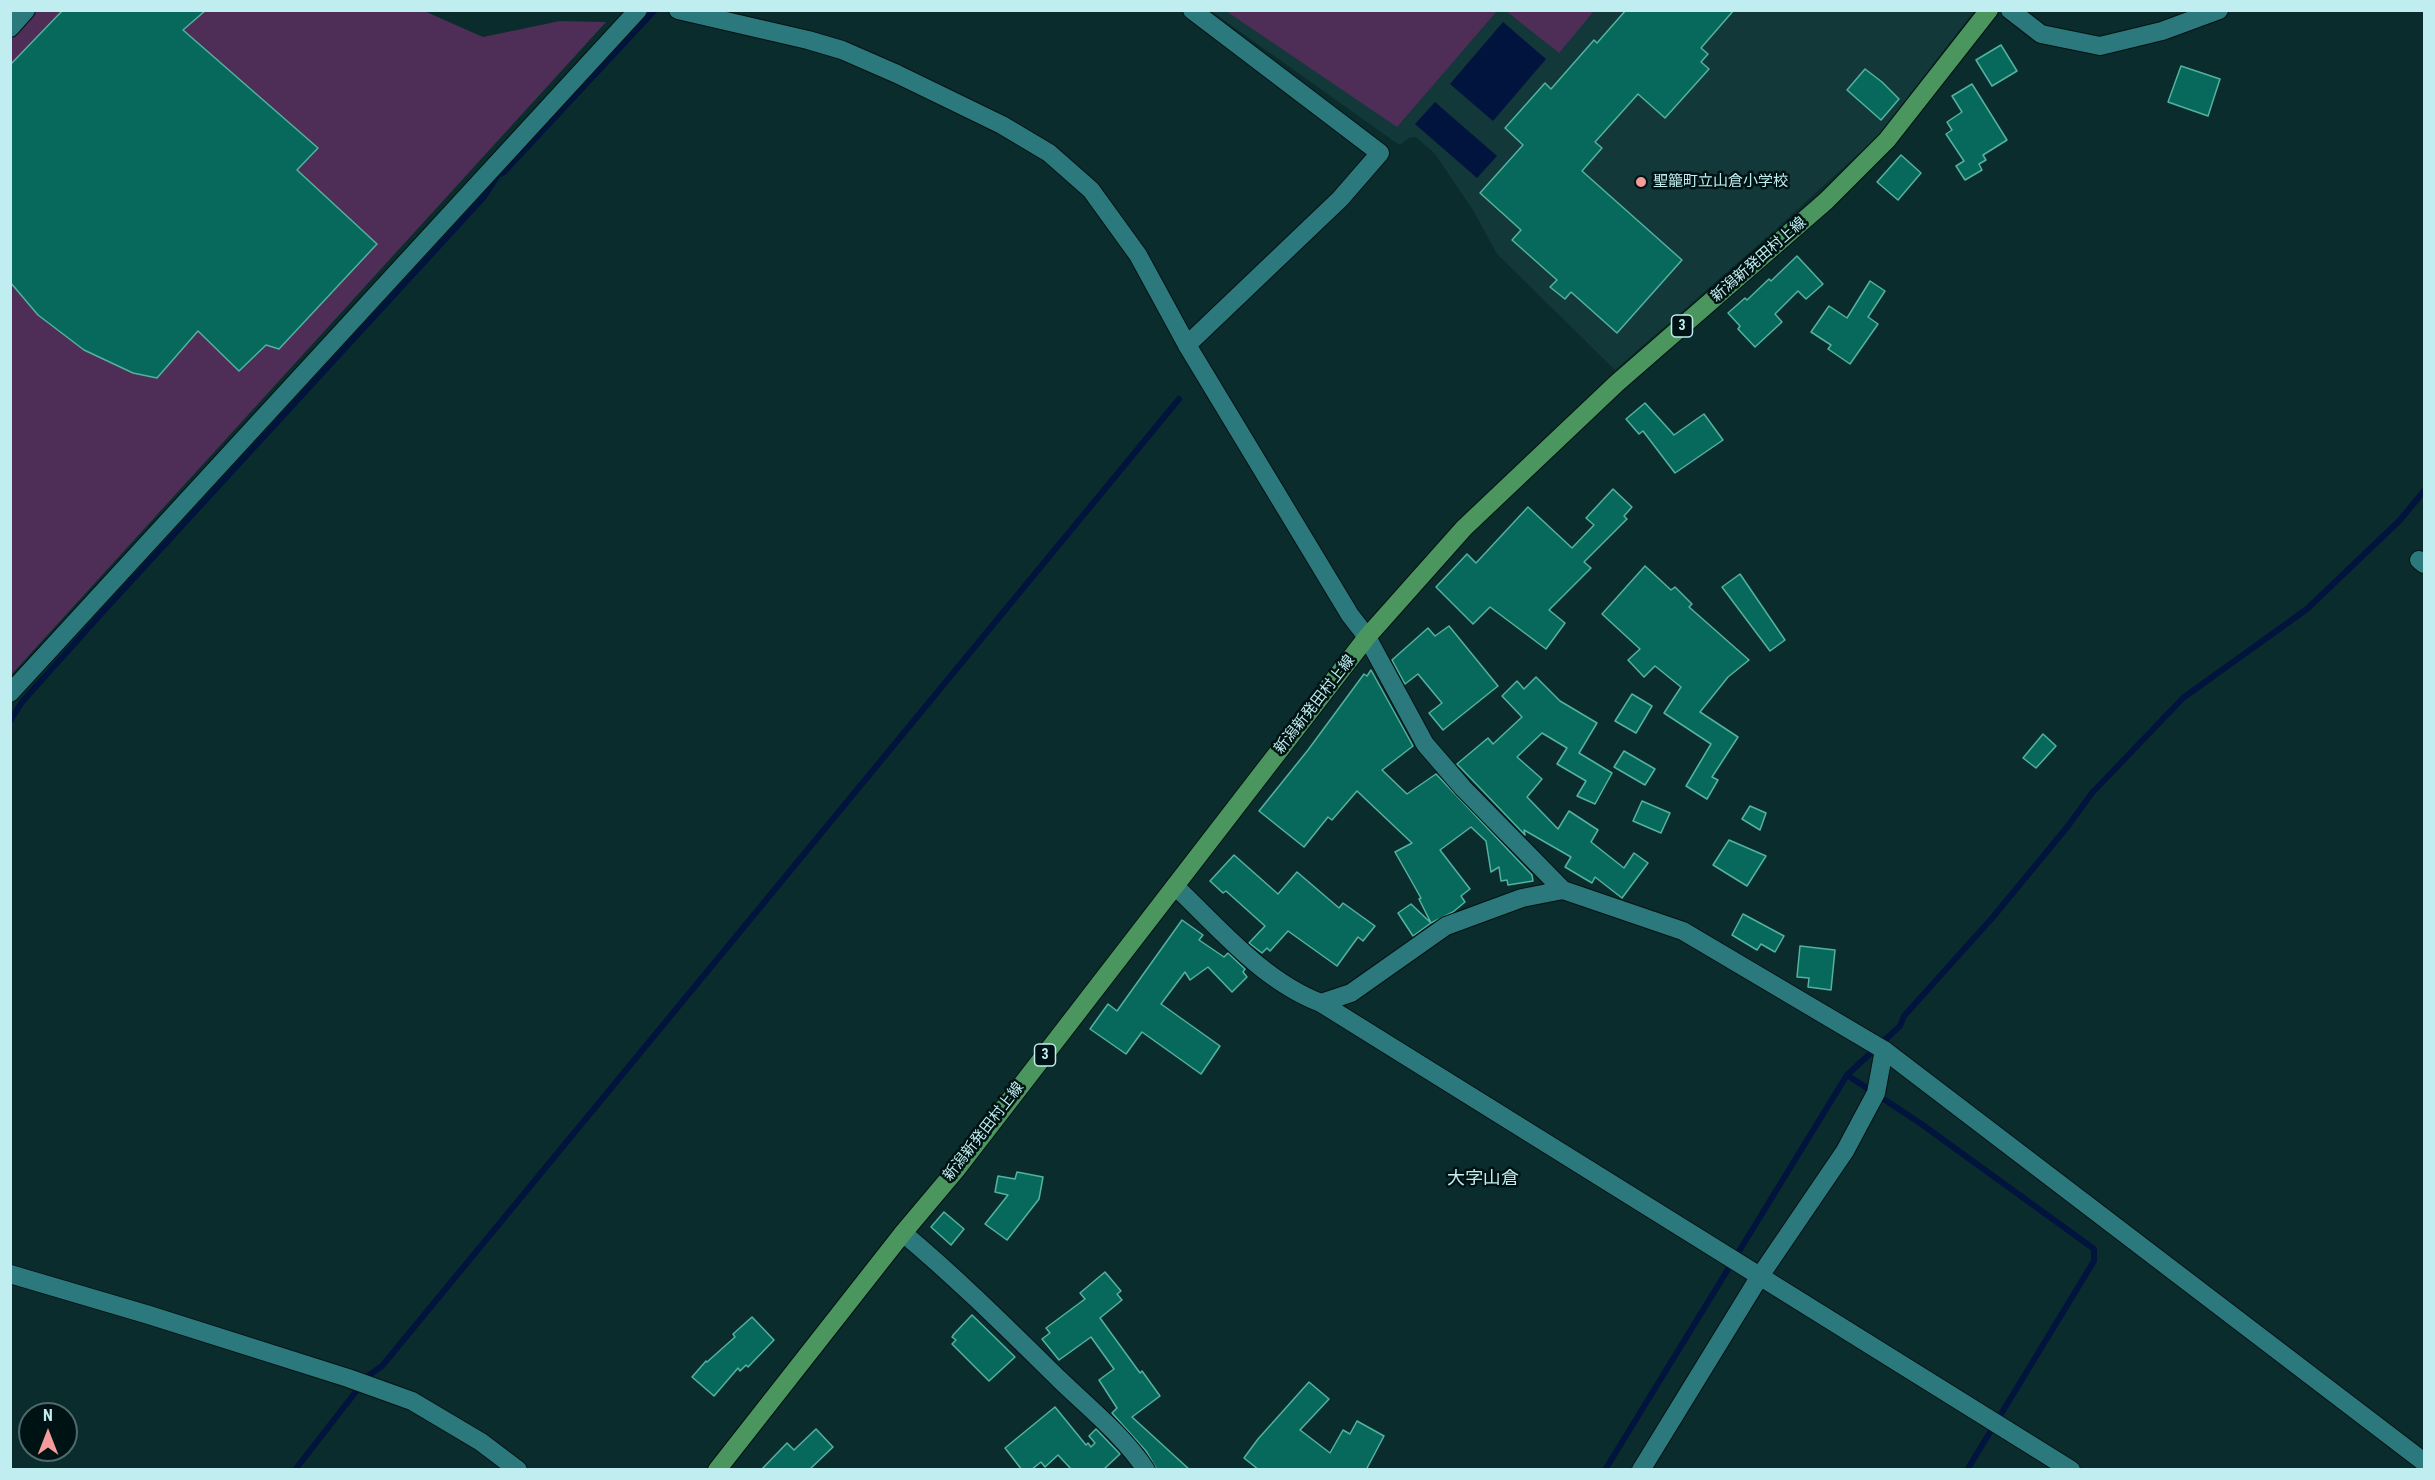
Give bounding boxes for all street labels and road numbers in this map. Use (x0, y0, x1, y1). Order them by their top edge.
street label: 新潟新発田村上線 (1708, 214, 1810, 306)
road number: 3 (1672, 315, 1692, 337)
street label: 新潟新発田村上線 (1271, 652, 1359, 758)
road number: 3 (1034, 1044, 1056, 1066)
street label: 新潟新発田村上線 (940, 1079, 1028, 1185)

